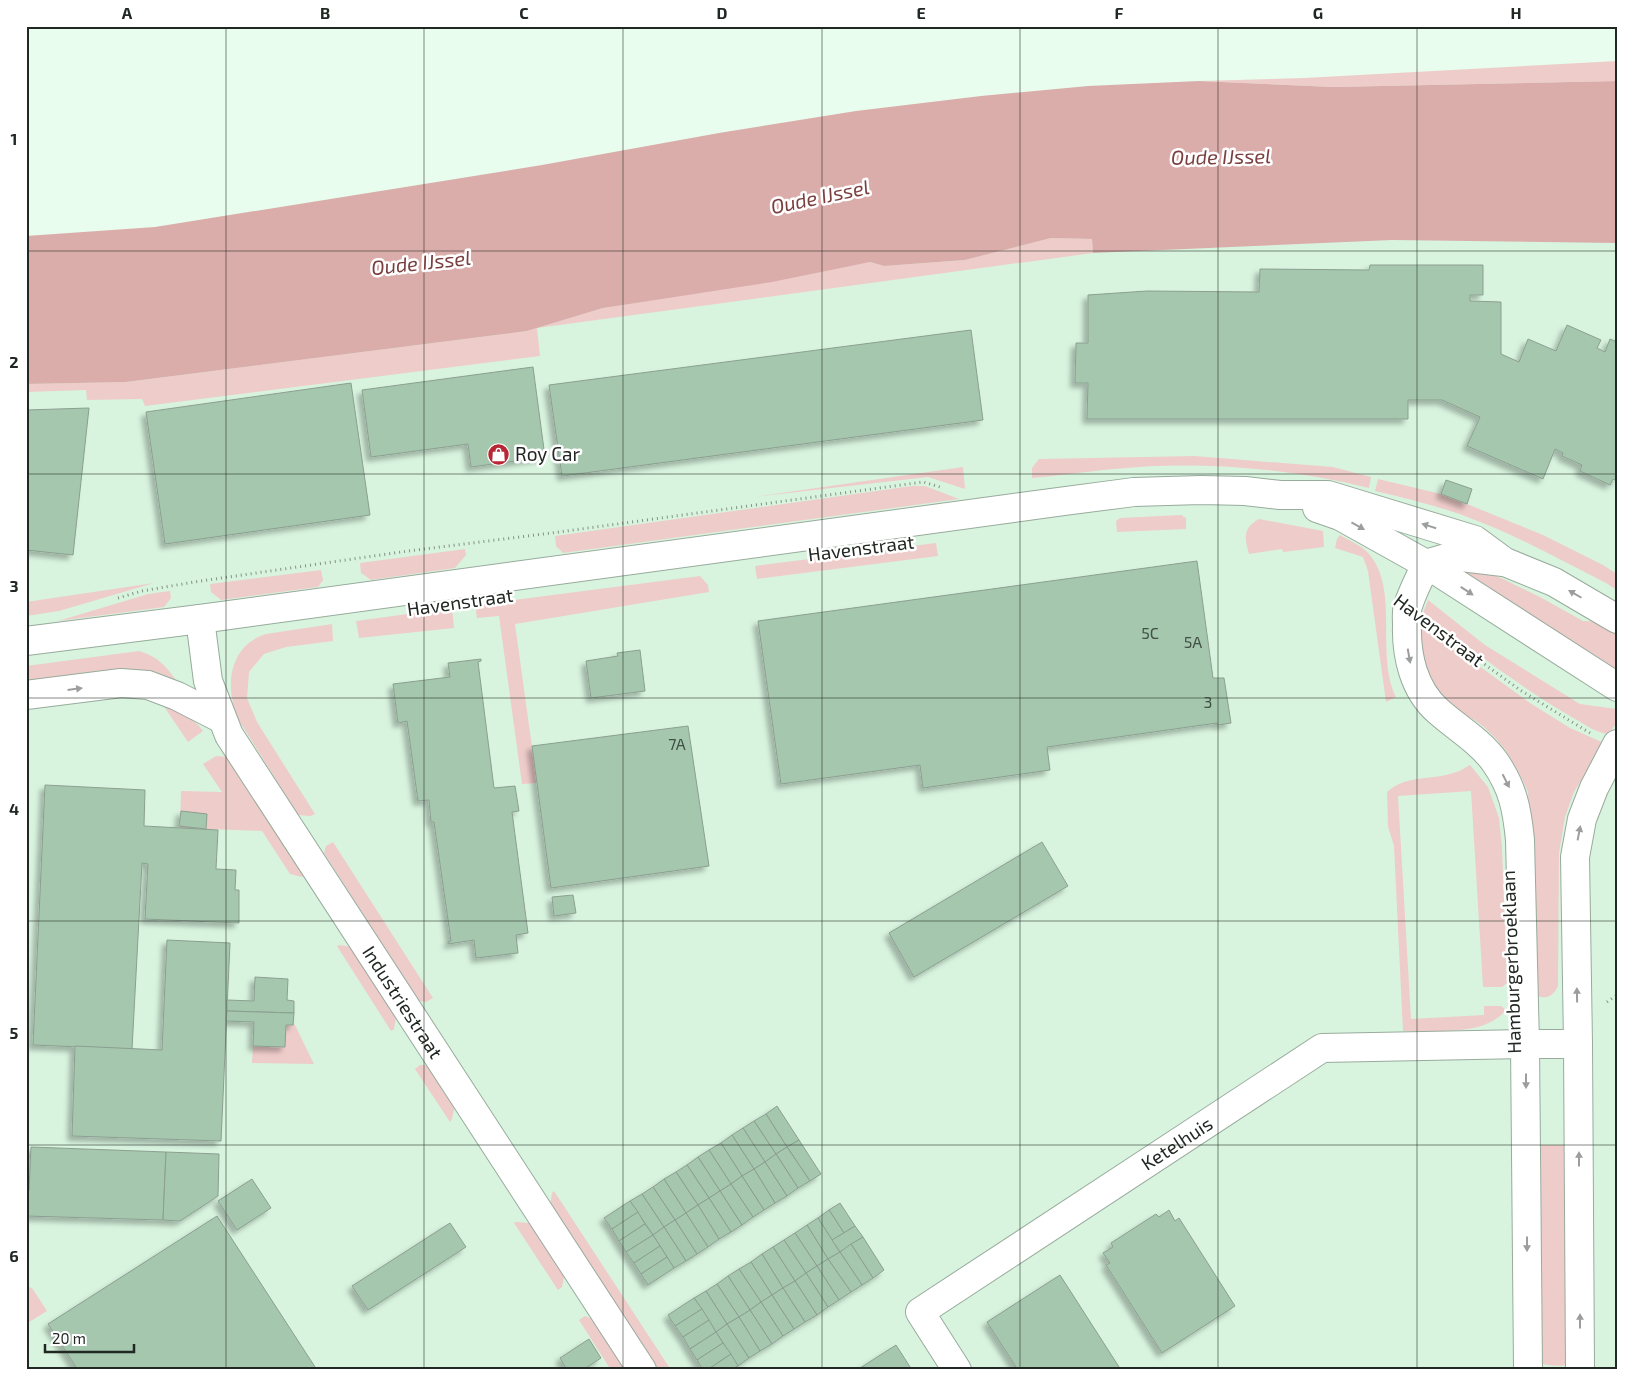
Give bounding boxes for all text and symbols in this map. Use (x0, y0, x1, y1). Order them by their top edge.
text: A (122, 3, 133, 22)
text: B (320, 3, 330, 22)
text: C (519, 3, 529, 22)
text: D (717, 3, 728, 22)
text: E (916, 3, 926, 22)
text: F (1115, 3, 1124, 22)
text: G (1313, 3, 1323, 22)
text: H (1510, 3, 1522, 22)
text: 1 (11, 129, 17, 148)
water label: Oude IJssel (1171, 143, 1271, 169)
water label: Oude IJssel (768, 174, 871, 218)
water label: Oude IJssel (370, 245, 472, 279)
text: 2 (9, 352, 19, 371)
shop icon: Roy Car (487, 442, 511, 466)
place label: Roy Car (515, 442, 580, 465)
one-way arrow (1351, 521, 1364, 530)
one-way arrow (1421, 521, 1436, 529)
street label: Havenstraat (806, 530, 915, 565)
text: 3 (9, 576, 19, 595)
street label: Havenstraat (405, 583, 514, 620)
one-way arrow (1460, 586, 1474, 595)
street label: Havenstraat (1390, 588, 1489, 671)
one-way arrow (1568, 589, 1581, 598)
house number: 5C (1141, 623, 1159, 642)
house number: 5A (1184, 632, 1202, 651)
one-way arrow (1405, 648, 1413, 664)
one-way arrow (67, 685, 83, 693)
house number: 3 (1204, 692, 1212, 711)
house number: 7A (668, 734, 686, 753)
one-way arrow (1502, 774, 1510, 789)
text: 4 (9, 799, 19, 818)
one-way arrow (1576, 825, 1584, 841)
street label: Hamburgerbroeklaan (1496, 870, 1525, 1054)
street label: Industriestraat (358, 941, 448, 1062)
one-way arrow (1573, 987, 1581, 1003)
text: 5 (10, 1023, 19, 1042)
one-way arrow (1522, 1074, 1530, 1090)
street label: Ketelhuis (1137, 1111, 1216, 1175)
one-way arrow (1575, 1150, 1583, 1166)
one-way arrow (1523, 1236, 1531, 1252)
text: 6 (9, 1246, 19, 1265)
one-way arrow (1576, 1313, 1584, 1329)
scale bar (45, 1321, 134, 1353)
text: 20 m (52, 1329, 86, 1347)

